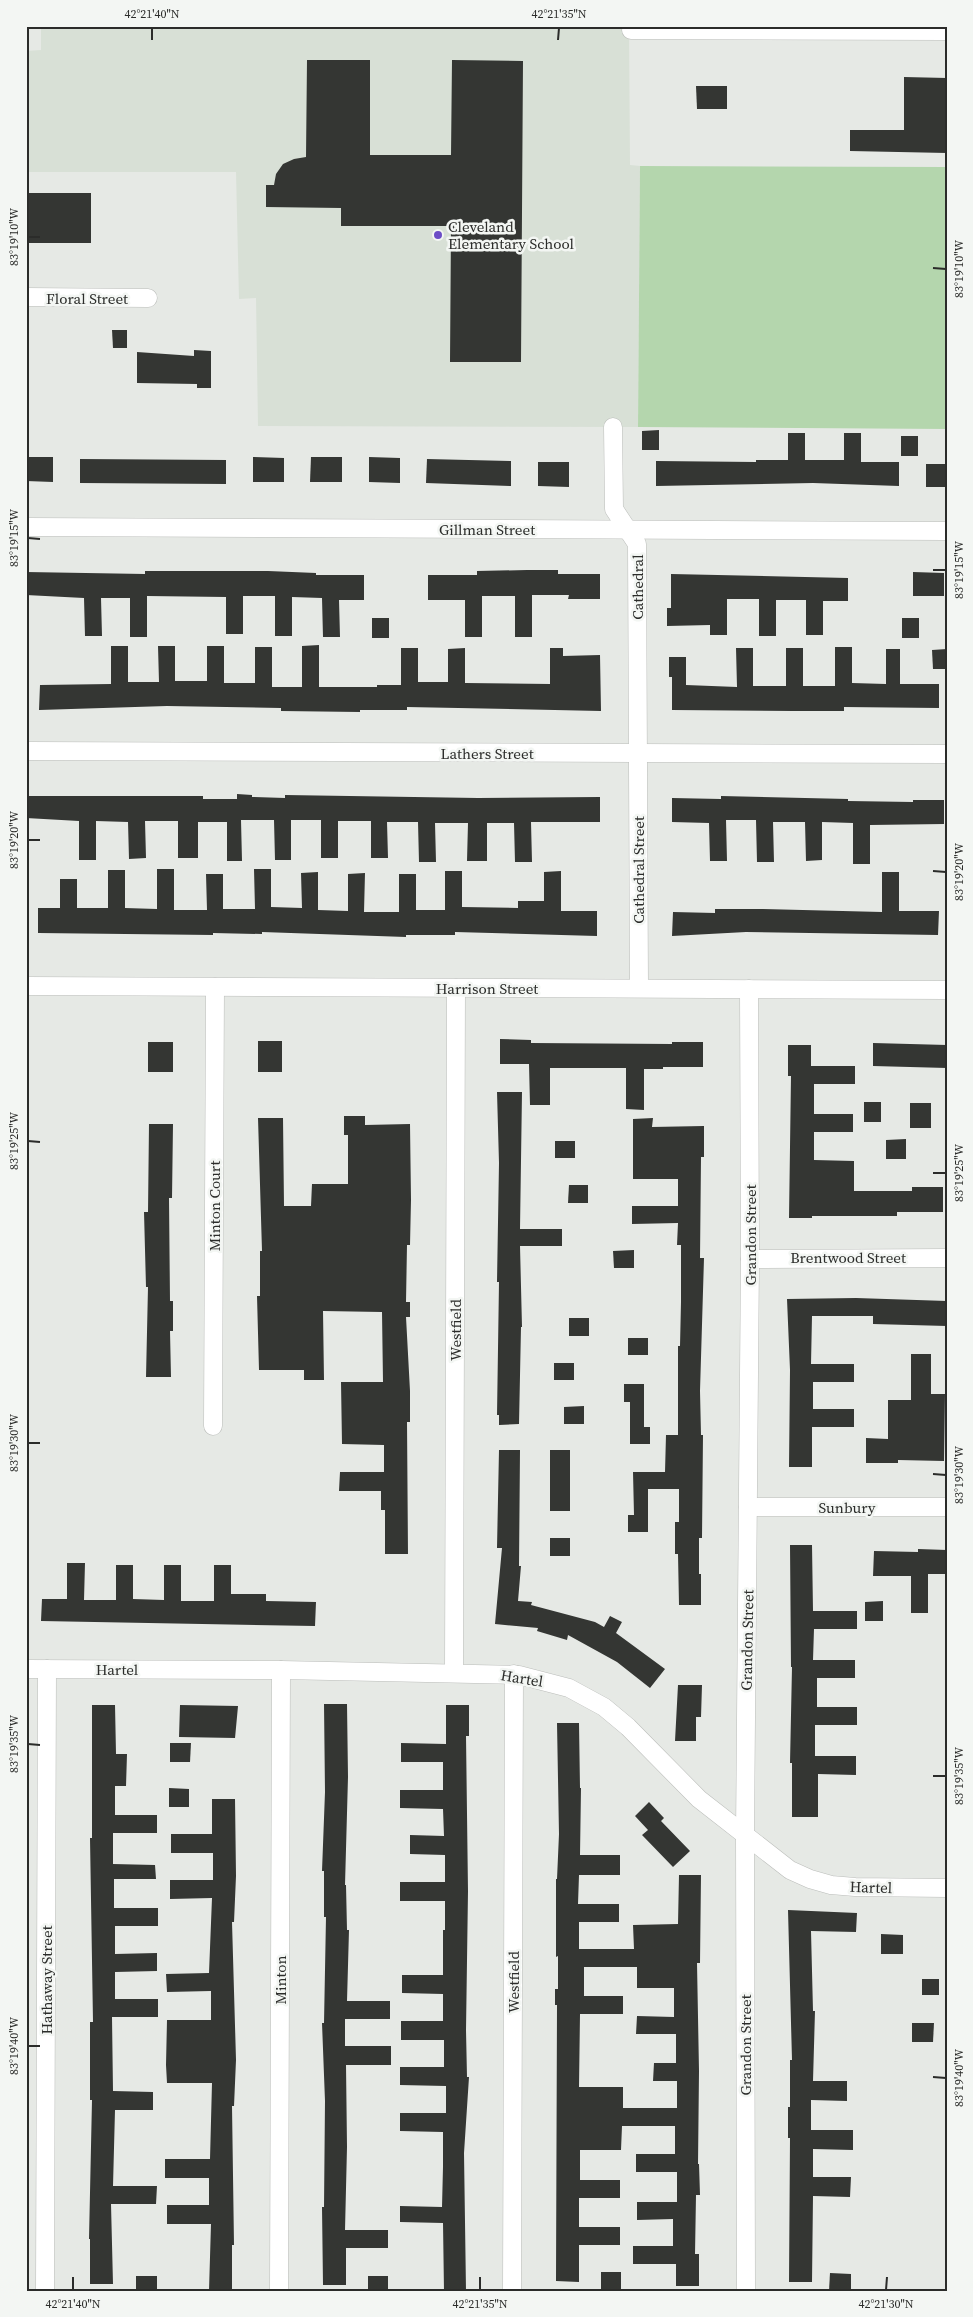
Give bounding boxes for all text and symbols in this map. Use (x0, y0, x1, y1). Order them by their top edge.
text: 42°21'40"N (124, 6, 180, 22)
text: 42°21'35"N (531, 6, 587, 22)
text: 83°19'10"W (6, 208, 22, 266)
place label: Cleveland Elementary School (448, 216, 575, 254)
marker: Cleveland Elementary School (432, 229, 444, 241)
text: 83°19'10"W (951, 240, 967, 298)
street label: Floral Street (46, 288, 128, 309)
text: 83°19'15"W (6, 509, 22, 567)
street label: Gillman Street (439, 519, 535, 540)
text: 83°19'15"W (951, 541, 967, 599)
street label: Cathedral (627, 554, 648, 620)
street label: Lathers Street (440, 743, 534, 764)
text: 83°19'20"W (6, 811, 22, 869)
street label: Cathedral Street (628, 816, 649, 924)
text: 83°19'20"W (951, 843, 967, 901)
street label: Harrison Street (436, 978, 538, 999)
text: 83°19'25"W (6, 1112, 22, 1170)
text: 83°19'25"W (951, 1144, 967, 1202)
street label: Minton Court (204, 1161, 225, 1251)
street label: Grandon Street (740, 1184, 761, 1286)
street label: Brentwood Street (790, 1247, 906, 1268)
street label: Westfield (445, 1299, 466, 1361)
text: 83°19'30"W (6, 1414, 22, 1472)
text: 83°19'30"W (951, 1446, 967, 1504)
street label: Sunbury (819, 1497, 876, 1518)
street label: Grandon Street (736, 1589, 758, 1691)
street label: Hartel (96, 1659, 139, 1680)
street label: Hartel (499, 1664, 545, 1692)
text: 83°19'35"W (6, 1715, 22, 1773)
text: 83°19'35"W (951, 1747, 967, 1805)
street label: Hartel (849, 1876, 893, 1898)
street label: Hathaway Street (36, 1925, 57, 2035)
street label: Westfield (503, 1951, 524, 2013)
street label: Minton (270, 1955, 291, 2005)
street label: Grandon Street (735, 1994, 756, 2096)
text: 83°19'40"W (6, 2017, 22, 2075)
text: 83°19'40"W (951, 2049, 967, 2107)
text: 42°21'40"N (45, 2296, 101, 2312)
text: 42°21'35"N (452, 2296, 508, 2312)
text: 42°21'30"N (858, 2296, 914, 2312)

